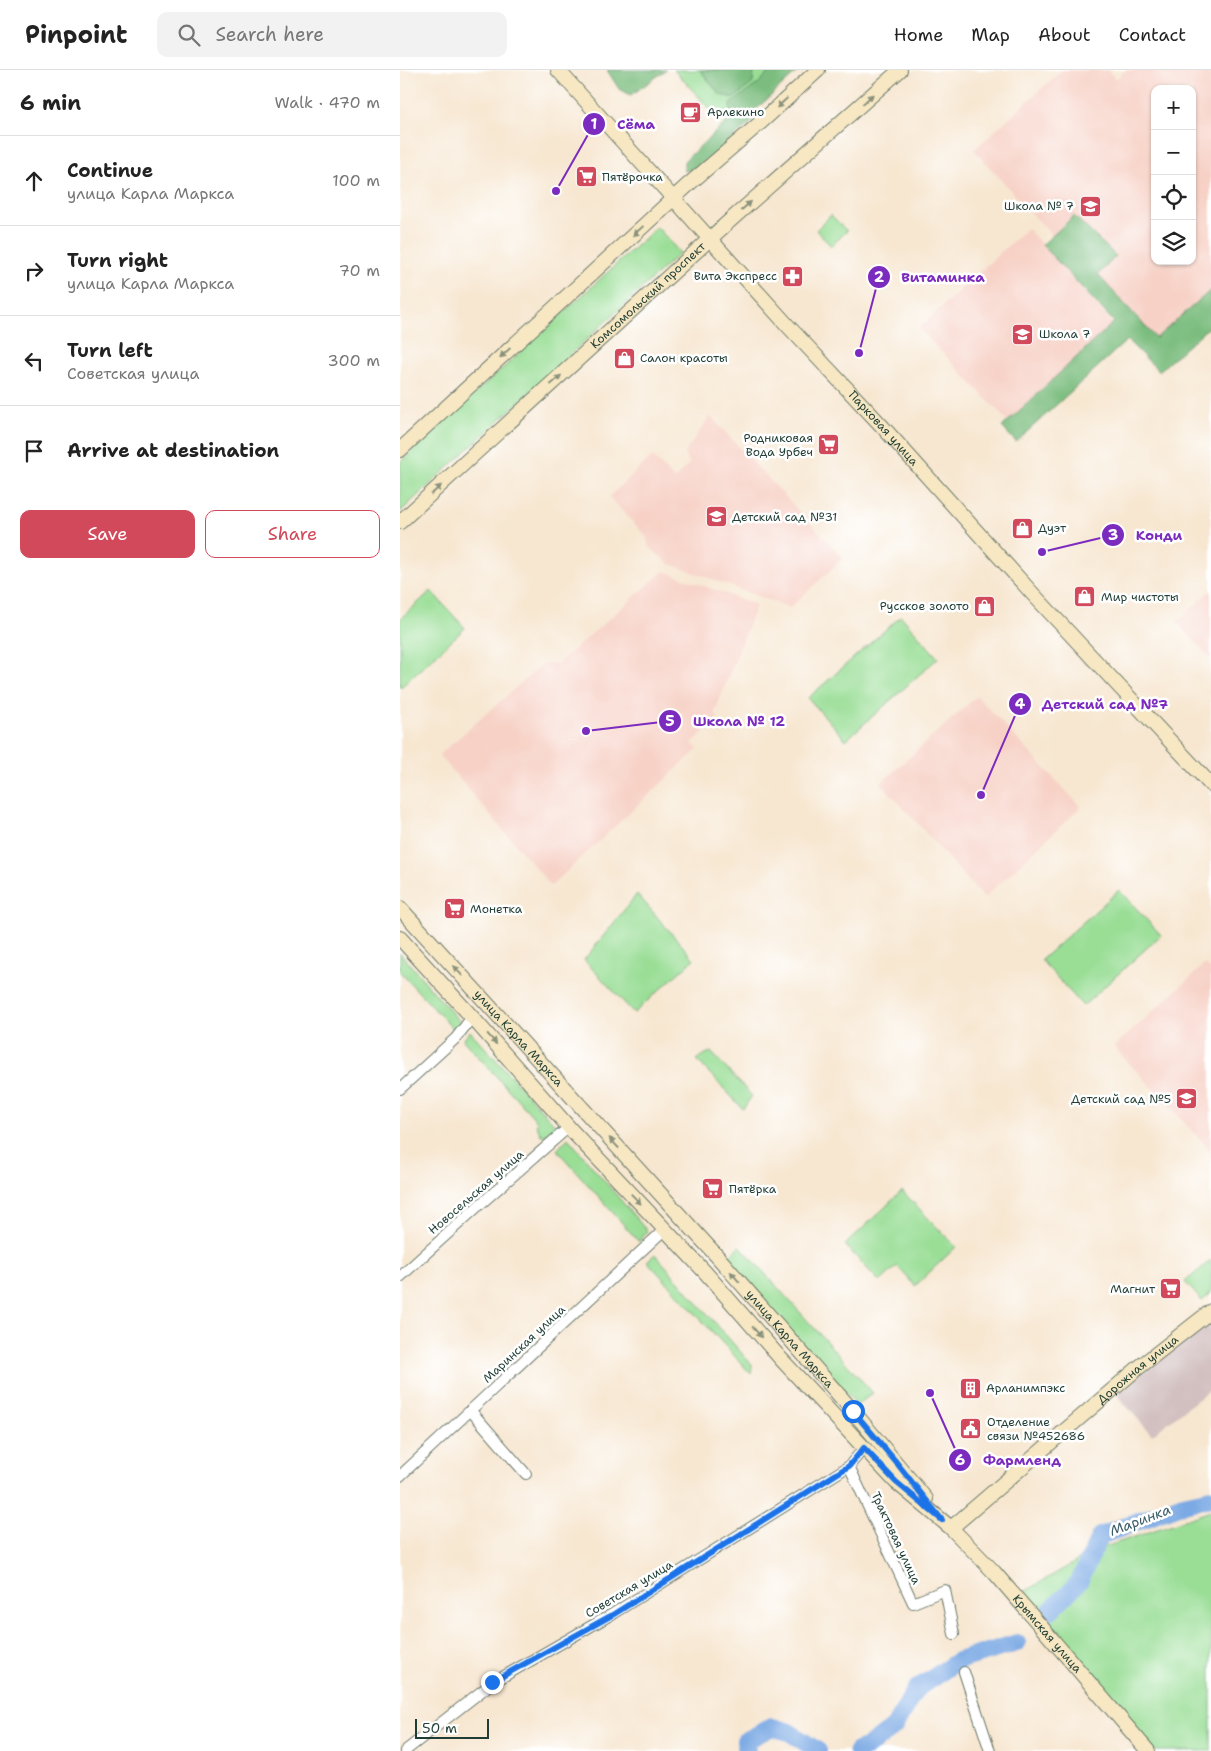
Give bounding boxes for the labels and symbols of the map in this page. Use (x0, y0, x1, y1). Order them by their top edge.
one-way arrow (862, 93, 874, 105)
one-way arrow (777, 97, 789, 109)
cafe icon: Арлекино (679, 100, 703, 124)
place label: Арлекино (707, 104, 764, 120)
callout: Сёма (582, 110, 665, 139)
text: 1 (591, 114, 598, 134)
text: Сёма (617, 115, 656, 133)
supermarket icon: Пятёрочка (574, 165, 598, 189)
place label: Пятёрочка (602, 169, 663, 185)
school or university icon: Школа № 7 (1078, 194, 1102, 218)
place label: Школа № 7 (1004, 198, 1074, 214)
one-way arrow (740, 201, 753, 212)
one-way arrow (632, 225, 644, 237)
street label: Комсомольский проспект (587, 238, 710, 352)
callout: Витаминка (866, 263, 995, 292)
pharmacy icon: Вита Экспресс (781, 264, 805, 288)
text: 2 (874, 267, 885, 287)
place label: Вита Экспресс (694, 268, 777, 284)
text: Витаминка (901, 268, 985, 286)
school or university icon: Школа 7 (1011, 322, 1035, 346)
place label: Школа 7 (1039, 326, 1090, 342)
shop icon: Салон красоты (612, 346, 636, 370)
one-way arrow (500, 347, 512, 359)
place label: Салон красоты (640, 350, 728, 366)
one-way arrow (550, 374, 562, 386)
street label: Парковая улица (845, 387, 922, 470)
place label: Родниковая Вода Урбеч (743, 430, 813, 460)
supermarket icon: Родниковая Вода Урбеч (817, 433, 841, 457)
one-way arrow (430, 484, 442, 496)
school or university icon: Детский сад №31 (704, 505, 728, 529)
place label: Детский сад №31 (732, 509, 837, 525)
shop icon: Дуэт (1010, 516, 1034, 540)
place label: Дуэт (1038, 520, 1067, 536)
callout: Конди (1100, 520, 1192, 549)
text: 3 (1108, 525, 1118, 545)
text: Конди (1136, 526, 1183, 544)
shop icon: Мир чистоты (1073, 585, 1097, 609)
place label: Мир чистоты (1101, 589, 1179, 605)
shop icon: Русское золото (973, 594, 997, 618)
place label: Русское золото (880, 598, 969, 614)
callout: Детский сад №7 (1007, 689, 1179, 718)
text: 4 (1015, 694, 1026, 714)
text: Детский сад №7 (1042, 695, 1168, 713)
callout: Школа № 12 (658, 706, 795, 735)
text: 5 (665, 711, 675, 731)
text: Школа № 12 (693, 712, 785, 730)
supermarket icon: Монетка (442, 897, 466, 921)
place label: Монетка (470, 901, 523, 917)
one-way arrow (452, 965, 464, 977)
street label: улица Карла Маркса (470, 986, 567, 1090)
one-way arrow (486, 1033, 498, 1045)
school or university icon: Детский сад №5 (1175, 1087, 1199, 1111)
place label: Детский сад №5 (1071, 1091, 1171, 1107)
one-way arrow (608, 1138, 620, 1150)
street label: Новосельская улица (425, 1146, 527, 1238)
supermarket icon: Пятёрка (701, 1177, 725, 1201)
place label: Пятёрка (729, 1181, 777, 1197)
one-way arrow (629, 1193, 641, 1205)
one-way arrow (729, 1270, 740, 1283)
supermarket icon: Магнит (1159, 1277, 1183, 1301)
place label: Магнит (1110, 1281, 1156, 1297)
street label: улица Карла Маркса (742, 1286, 837, 1392)
street label: Маринская улица (479, 1301, 569, 1386)
one-way arrow (751, 1325, 763, 1337)
street label: Дорожная улица (1094, 1331, 1182, 1407)
building icon: Арланимпэкс (958, 1376, 982, 1400)
place label: Арланимпэкс (986, 1380, 1065, 1396)
route start (842, 1400, 865, 1423)
place label: Отделение связи №452686 (987, 1414, 1085, 1444)
public building icon: Отделение связи №452686 (959, 1417, 983, 1441)
callout: Фармленд (948, 1446, 1071, 1475)
text: 6 (955, 1450, 965, 1470)
text: Фармленд (983, 1451, 1061, 1469)
street label: Трактовая улица (868, 1489, 925, 1587)
water label: Маринка (1107, 1500, 1173, 1540)
street label: Советская улица (582, 1556, 676, 1621)
street label: Крымская улица (1009, 1591, 1086, 1677)
route end (481, 1671, 504, 1694)
scale bar (415, 1716, 489, 1739)

